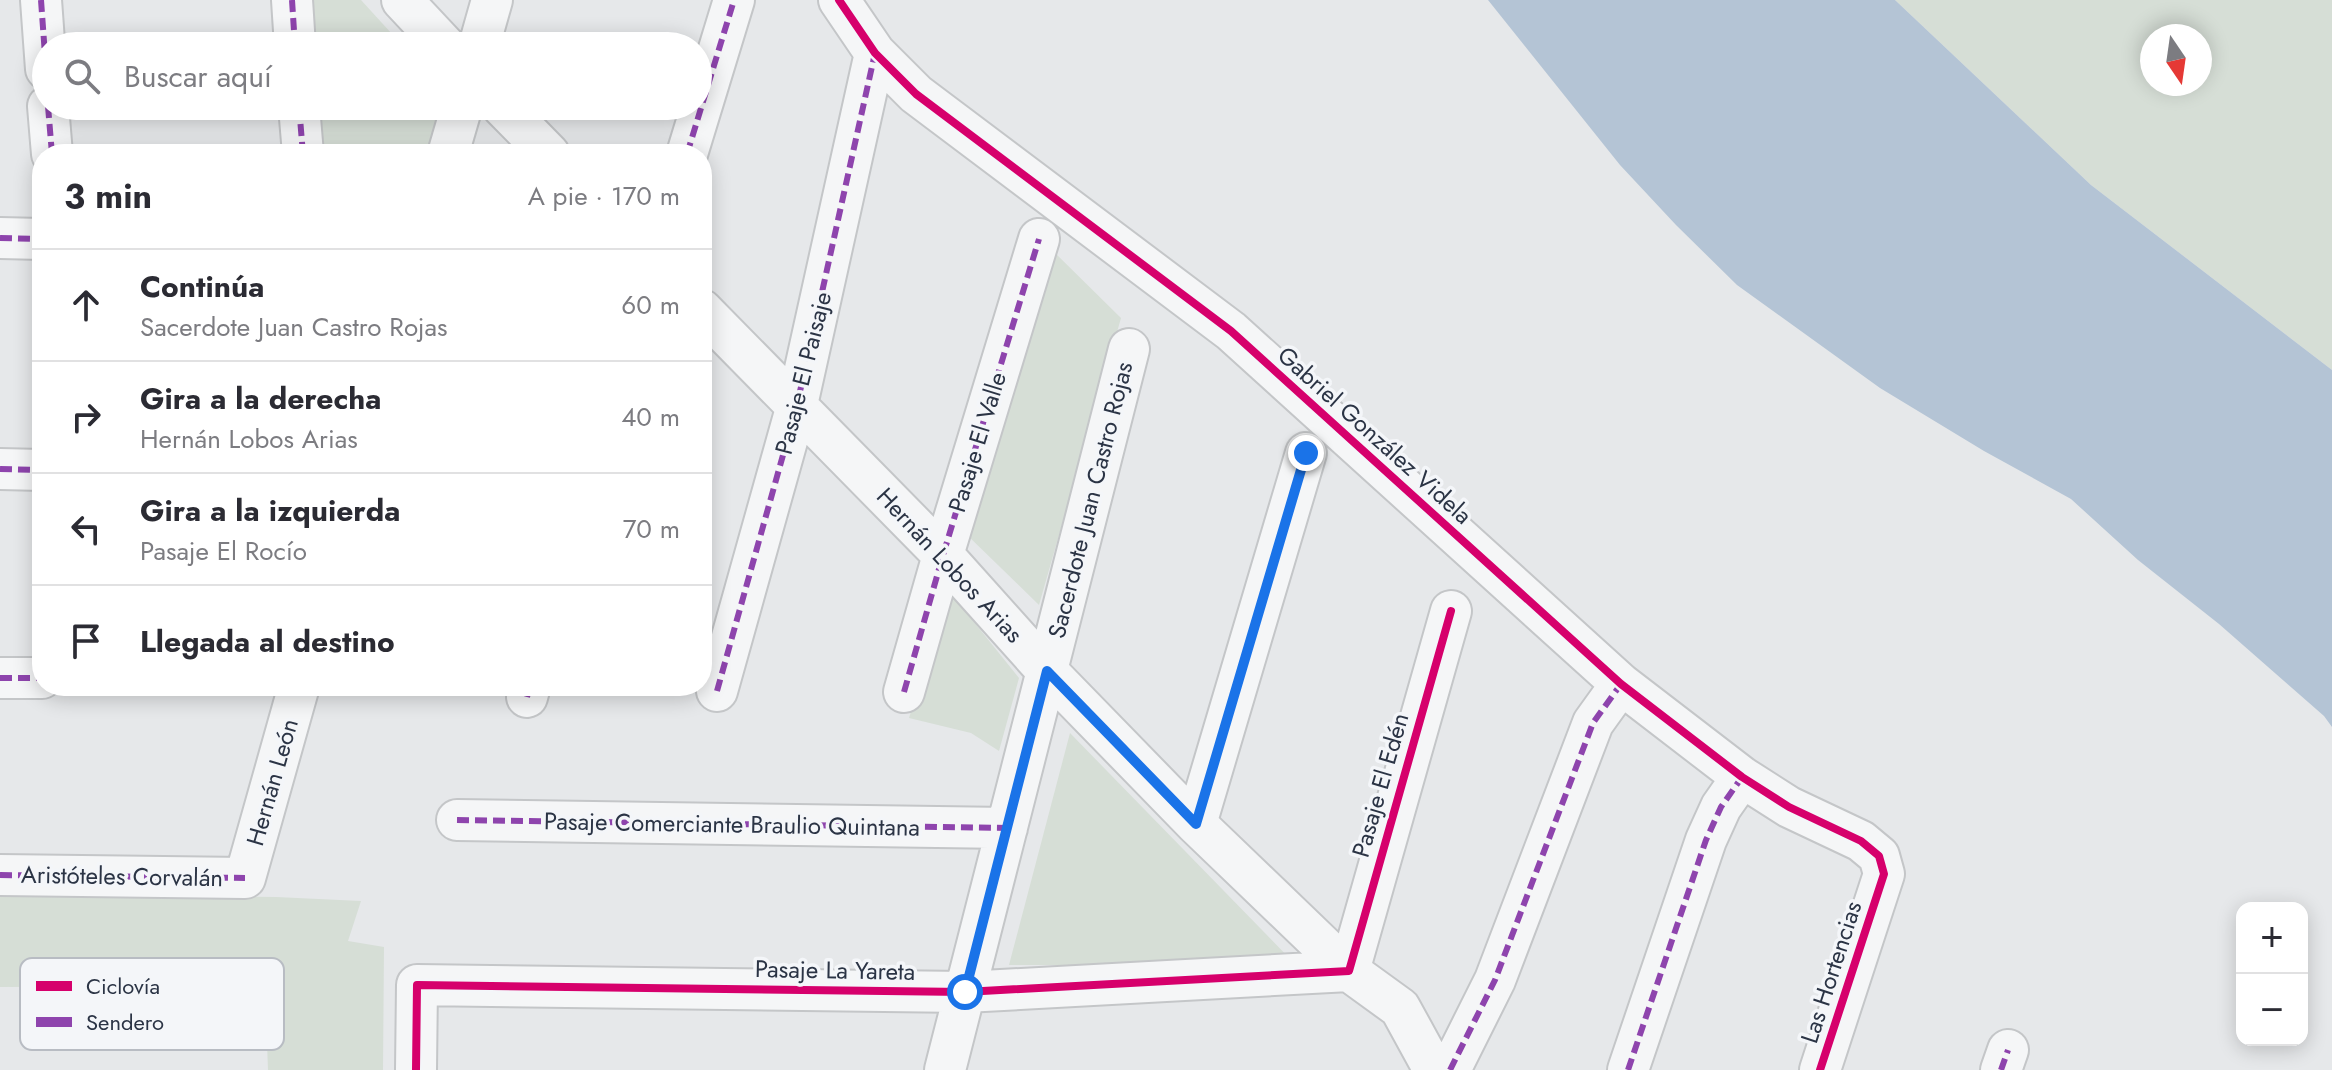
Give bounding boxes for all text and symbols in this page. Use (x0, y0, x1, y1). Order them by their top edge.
north arrow (2140, 24, 2212, 96)
search box (32, 32, 712, 120)
icon: search (60, 54, 104, 98)
text: Buscar aquí (124, 55, 272, 98)
text: 3 min (64, 172, 152, 221)
text: A pie · 170 m (528, 177, 680, 215)
text: Continúa (140, 265, 264, 308)
icon: ahead (64, 283, 108, 327)
text: 60 m (621, 286, 680, 324)
street label: Pasaje El Paisaje (766, 288, 840, 458)
text: Sacerdote Juan Castro Rojas (140, 308, 448, 346)
street label: Gabriel González Videla (1270, 338, 1480, 532)
street label: Sacerdote Juan Castro Rojas (1039, 358, 1141, 642)
street label: Pasaje El Valle (939, 368, 1015, 516)
text: Gira a la derecha (140, 377, 381, 420)
icon: right (64, 395, 108, 439)
text: 40 m (621, 398, 680, 436)
text: Hernán Lobos Arias (140, 420, 358, 458)
route end (1288, 435, 1324, 471)
street label: Hernán Lobos Arias (869, 480, 1031, 650)
text: Gira a la izquierda (140, 489, 400, 532)
icon: left (64, 507, 108, 551)
text: 70 m (623, 510, 680, 548)
text: Pasaje El Rocío (140, 532, 307, 570)
icon: arrive (64, 619, 108, 663)
text: Llegada al destino (140, 620, 395, 663)
street label: Pasaje El Edén (1343, 709, 1417, 861)
street label: Hernán León (237, 714, 307, 850)
street label: Pasaje Comerciante Braulio Quintana (544, 803, 920, 845)
street label: Aristóteles Corvalán (21, 857, 223, 895)
street label: Las Hortencias (1792, 897, 1870, 1047)
map controls (2236, 902, 2308, 1046)
button: + (2236, 902, 2308, 974)
street label: Pasaje La Yareta (754, 951, 916, 989)
legend (20, 958, 284, 1050)
text: Ciclovía (86, 970, 160, 1002)
route start (947, 974, 983, 1010)
button: − (2236, 974, 2308, 1046)
text: Sendero (86, 1006, 164, 1038)

